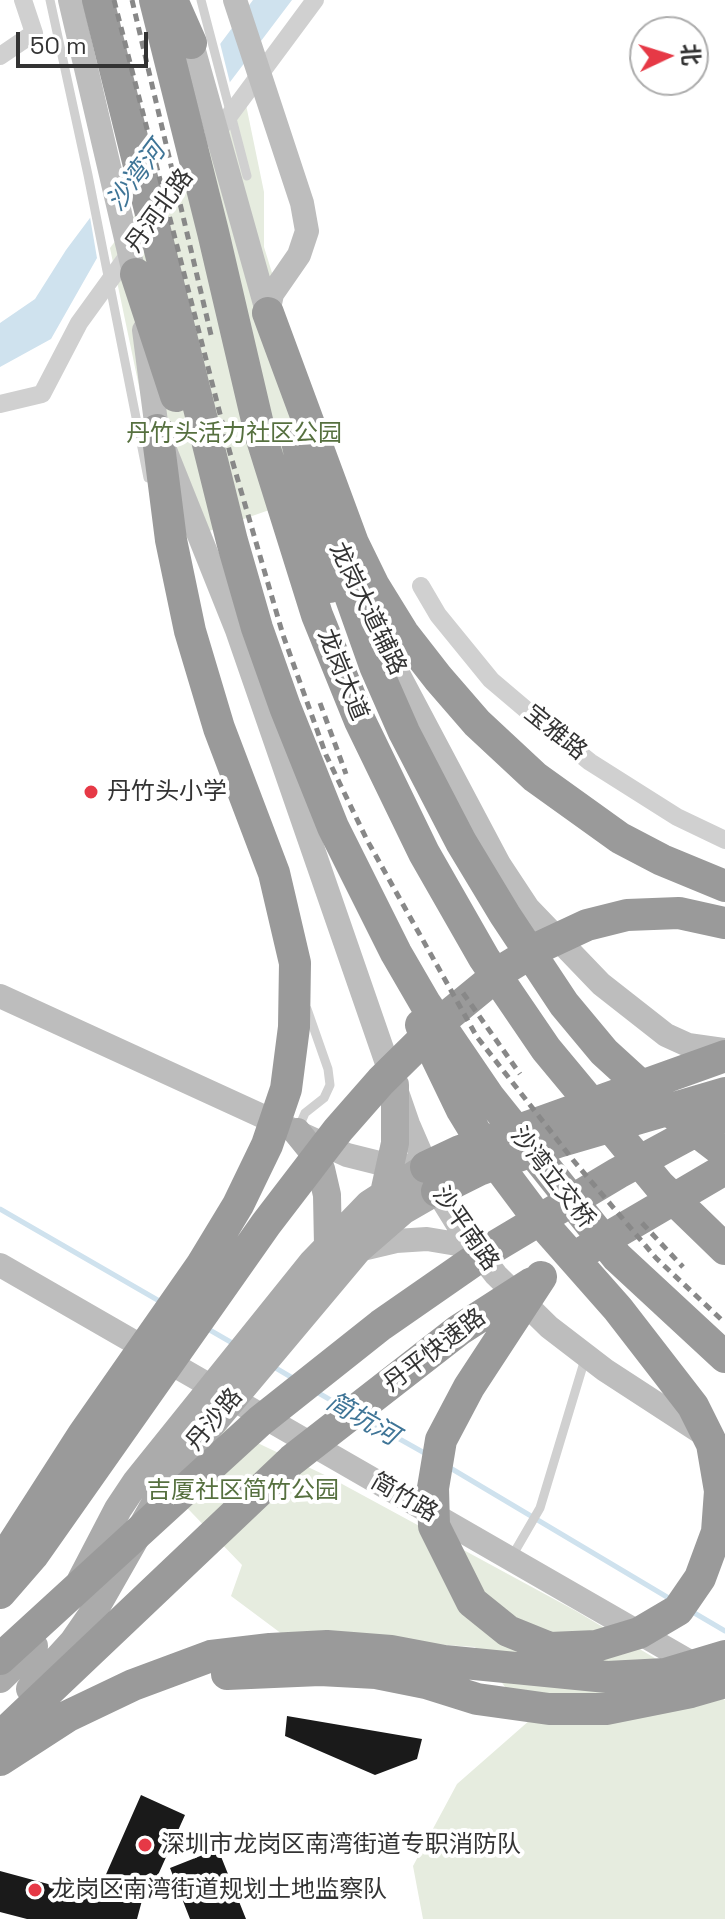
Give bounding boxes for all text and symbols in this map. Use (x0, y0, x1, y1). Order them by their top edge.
scale bar (20, 16, 152, 66)
north arrow (629, 16, 709, 96)
text: 50 m (30, 30, 87, 61)
text: 北 (676, 42, 706, 66)
water label: 沙湾河 (101, 136, 173, 218)
street label: 丹河北路 (120, 164, 200, 258)
park label: 丹竹头活力社区公园 (126, 420, 342, 448)
street label: 龙岗大道辅路 (322, 538, 412, 680)
street label: 龙岗大道 (311, 625, 373, 725)
street label: 宝雅路 (518, 699, 592, 767)
place label: 丹竹头小学 (107, 778, 227, 806)
marker: 丹竹头小学 (82, 783, 100, 801)
street label: 沙湾立交桥 (504, 1122, 600, 1234)
street label: 沙平南路 (426, 1181, 504, 1277)
street label: 丹平快速路 (378, 1303, 492, 1399)
street label: 丹沙路 (181, 1383, 249, 1457)
water label: 简坑河 (320, 1387, 404, 1453)
street label: 简竹路 (366, 1468, 442, 1528)
park label: 吉厦社区简竹公园 (147, 1477, 339, 1505)
place label: 深圳市龙岗区南湾街道专职消防队 (161, 1831, 521, 1859)
marker: 深圳市龙岗区南湾街道专职消防队 (136, 1836, 154, 1854)
place label: 龙岗区南湾街道规划土地监察队 (51, 1876, 387, 1904)
marker: 龙岗区南湾街道规划土地监察队 (26, 1881, 44, 1899)

